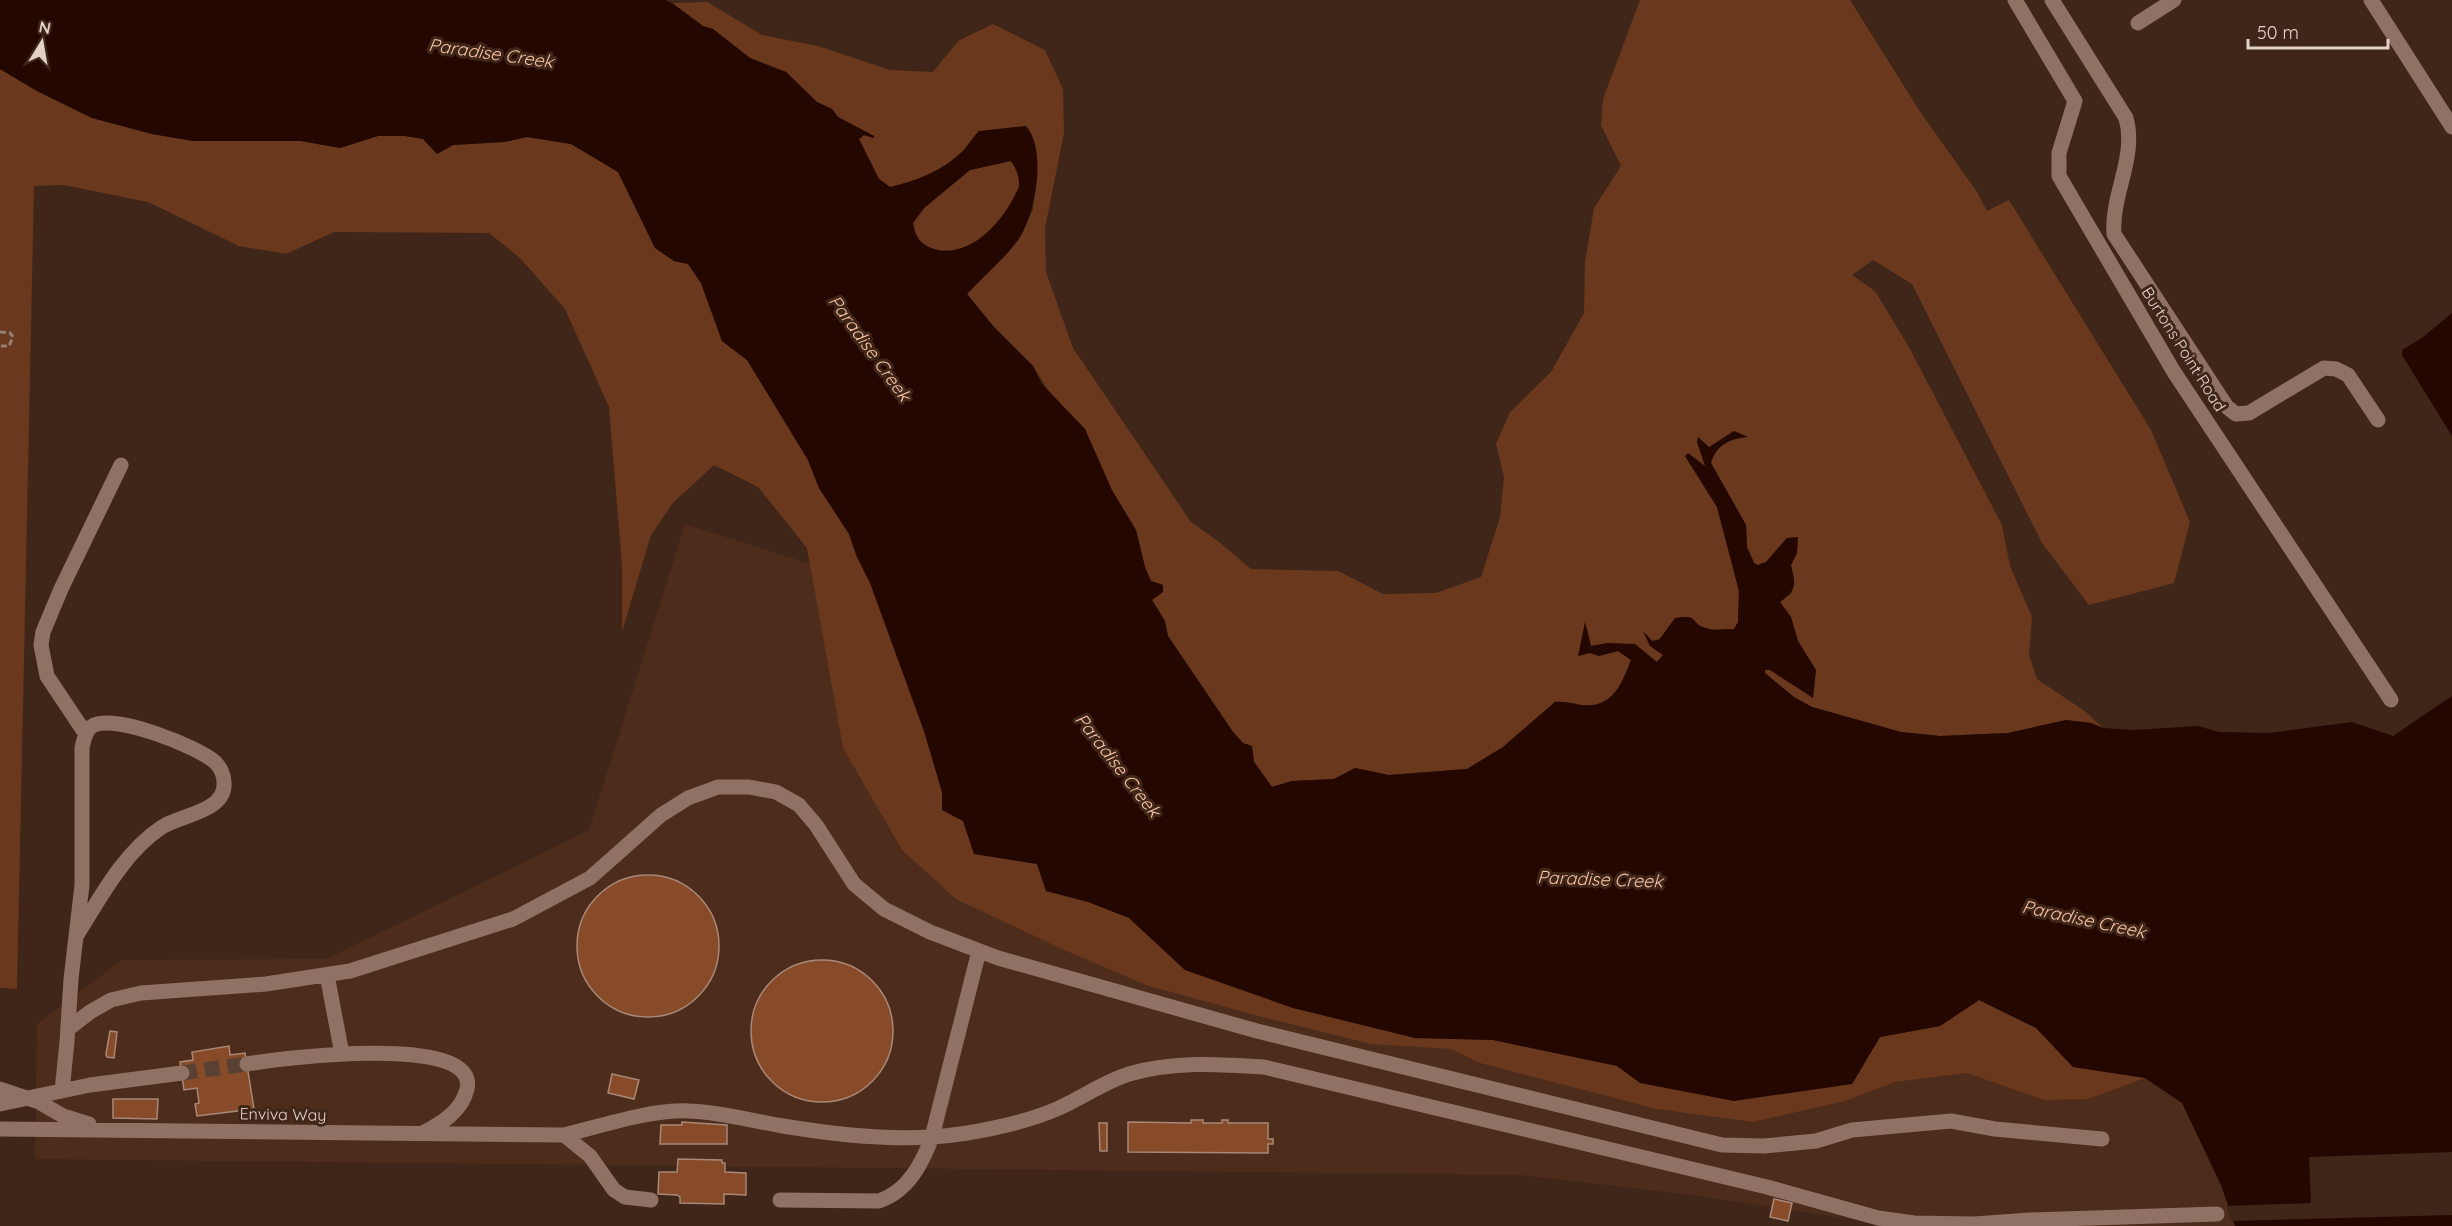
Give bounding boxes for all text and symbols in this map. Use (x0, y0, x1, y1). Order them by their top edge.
north arrow (12, 12, 72, 72)
scale bar (2248, 12, 2388, 50)
text: N (37, 16, 53, 38)
text: 50 m (2257, 21, 2299, 44)
water label: Paradise Creek (427, 33, 556, 73)
street label: Burtons Point Road (2138, 283, 2230, 415)
water label: Paradise Creek (824, 290, 917, 407)
water label: Paradise Creek (1070, 708, 1167, 823)
water label: Paradise Creek (1537, 865, 1665, 893)
water label: Paradise Creek (2020, 895, 2149, 944)
street label: Enviva Way (239, 1103, 327, 1125)

